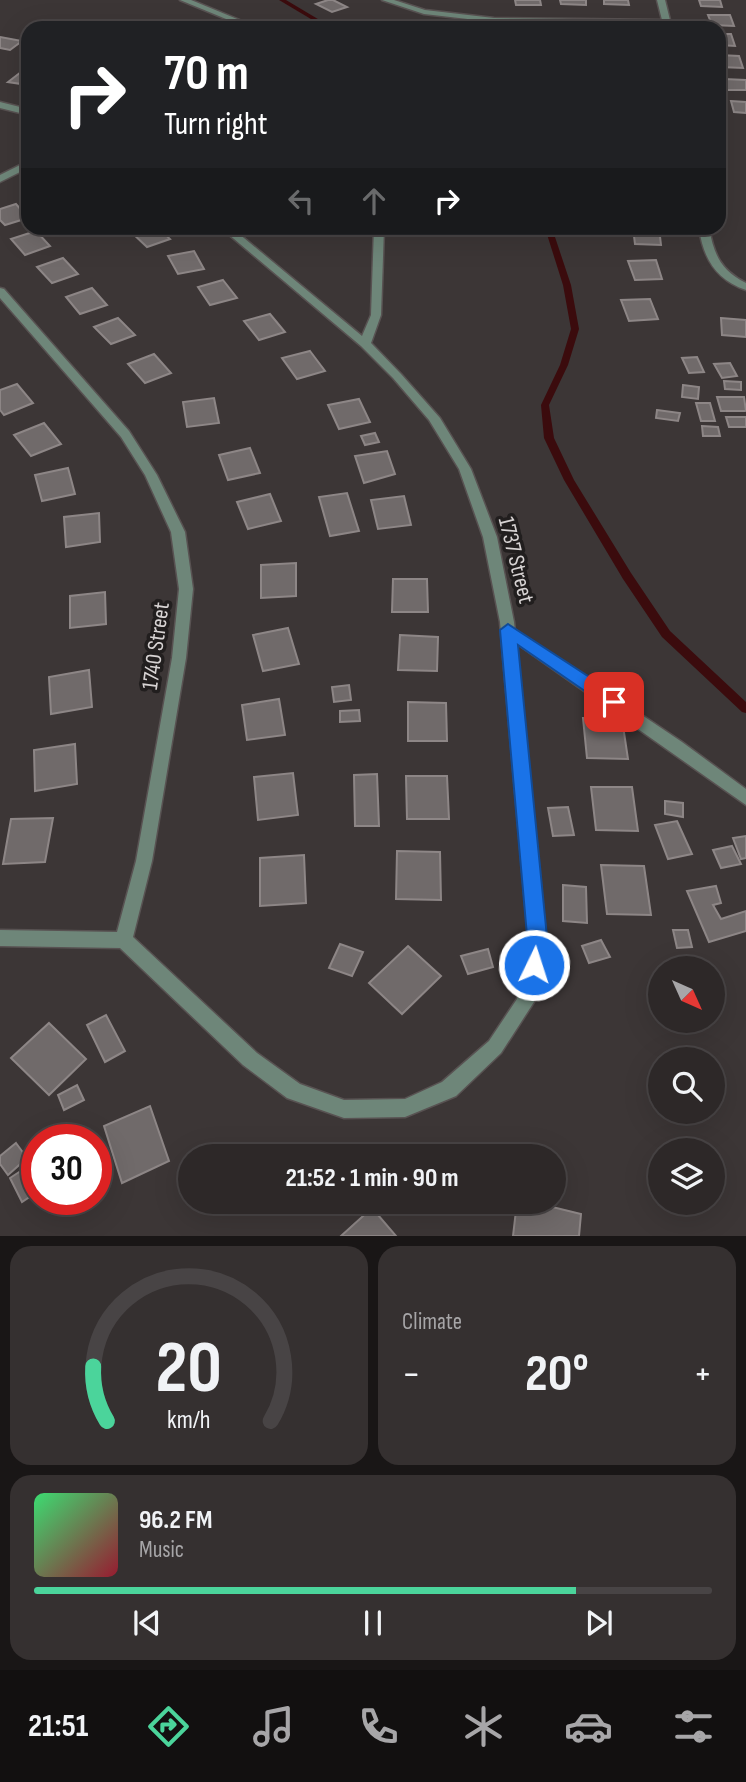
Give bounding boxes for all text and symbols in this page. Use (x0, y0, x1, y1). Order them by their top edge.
text: 70 m (164, 45, 249, 104)
icon: right (49, 49, 140, 140)
text: Turn right (164, 105, 268, 144)
icon: left (282, 182, 320, 220)
icon: ahead (355, 182, 393, 220)
icon: right (428, 182, 466, 220)
street label: 1737 Street (492, 514, 540, 606)
street label: 1740 Street (136, 600, 176, 692)
pin (584, 672, 644, 732)
icon: arrive (595, 683, 633, 721)
position arrow (497, 928, 571, 1002)
north arrow (648, 956, 724, 1032)
map controls (648, 956, 725, 1215)
button: search (648, 1047, 725, 1124)
speed limit sign: 30 (21, 1124, 112, 1215)
button: layers (648, 1138, 725, 1215)
text: 21:52 · 1 min · 90 m (285, 1163, 459, 1194)
text: Climate (402, 1308, 462, 1336)
text: 20 (156, 1326, 222, 1414)
text: 20° (525, 1343, 589, 1406)
text: − (402, 1352, 421, 1397)
text: + (693, 1352, 712, 1397)
text: km/h (167, 1405, 211, 1436)
text: 96.2 FM (139, 1505, 212, 1536)
text: Music (139, 1536, 184, 1564)
icon: previous (128, 1604, 166, 1642)
icon: pause (354, 1604, 392, 1642)
icon: next (580, 1604, 618, 1642)
icon: directions (144, 1702, 193, 1751)
icon: music (249, 1702, 298, 1751)
icon: phone (354, 1702, 403, 1751)
icon: climate (459, 1702, 508, 1751)
icon: car (564, 1702, 613, 1751)
icon: filters (669, 1702, 718, 1751)
text: 21:51 (28, 1707, 88, 1746)

